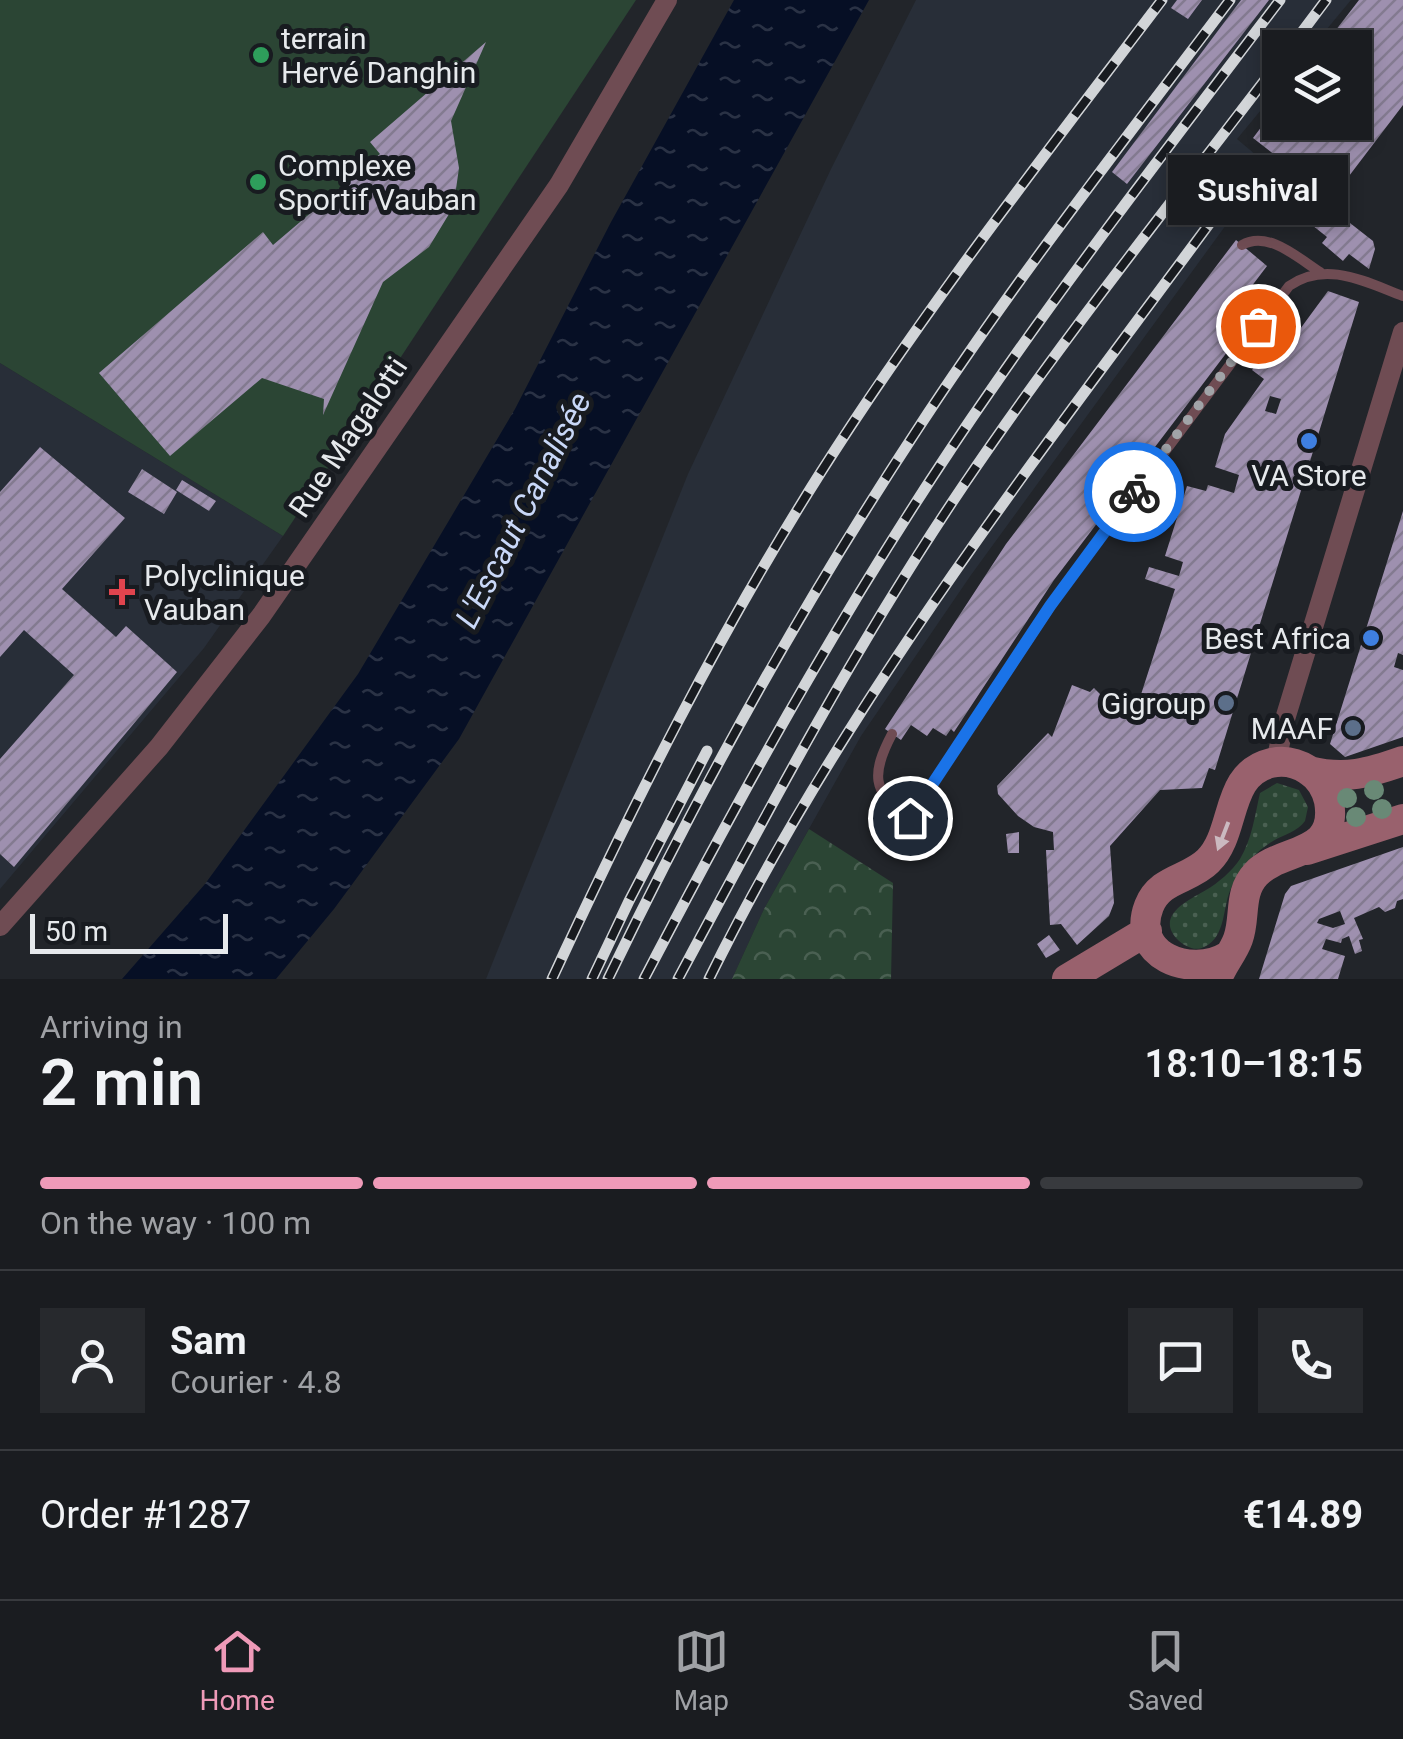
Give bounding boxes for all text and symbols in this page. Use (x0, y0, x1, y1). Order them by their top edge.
place label: terrain Hervé Danghin (281, 21, 476, 90)
map controls (1262, 30, 1372, 140)
button: layers (1262, 30, 1372, 140)
marker: terrain Hervé Danghin (250, 44, 272, 66)
place label: Complexe Sportif Vauban (278, 148, 477, 217)
callout: Sushival (1168, 156, 1348, 226)
marker: Complexe Sportif Vauban (247, 171, 269, 193)
text: Sushival (1197, 171, 1319, 209)
pin (1216, 284, 1301, 369)
icon: bag (1231, 299, 1286, 354)
street label: Rue Magalotti (282, 350, 414, 524)
water label: L'Escaut Canalisée (447, 386, 599, 634)
marker: VA Store (1298, 430, 1320, 452)
courier (1084, 442, 1184, 542)
place label: VA Store (1251, 458, 1367, 493)
icon: bike (1107, 465, 1162, 520)
place label: Polyclinique Vauban (144, 558, 305, 627)
marker: Polyclinique Vauban (109, 579, 135, 605)
place label: Best Africa (1204, 621, 1351, 656)
marker: Best Africa (1360, 627, 1382, 649)
place label: Gigroup (1101, 686, 1206, 721)
marker: Gigroup (1215, 692, 1237, 714)
place label: MAAF (1251, 711, 1333, 746)
marker: MAAF (1342, 717, 1364, 739)
pin (868, 776, 953, 861)
icon: home (883, 791, 938, 846)
one-way arrow (1214, 821, 1230, 851)
scale bar (30, 909, 228, 954)
text: 50 m (45, 915, 108, 948)
text: Arriving in (40, 1008, 183, 1046)
text: 18:10–18:15 (1144, 1042, 1363, 1086)
text: 2 min (40, 1045, 203, 1121)
text: On the way · 100 m (40, 1204, 311, 1242)
button: person (40, 1308, 145, 1413)
button: chat (1128, 1308, 1233, 1413)
button: phone (1258, 1308, 1363, 1413)
text: Sam (170, 1319, 247, 1363)
text: Courier · 4.8 (170, 1363, 342, 1401)
text: Order #1287 (40, 1493, 251, 1537)
text: €14.89 (1243, 1493, 1363, 1537)
tab: Home (199, 1624, 275, 1717)
tab: Map (674, 1624, 729, 1717)
tab: Saved (1128, 1624, 1204, 1717)

